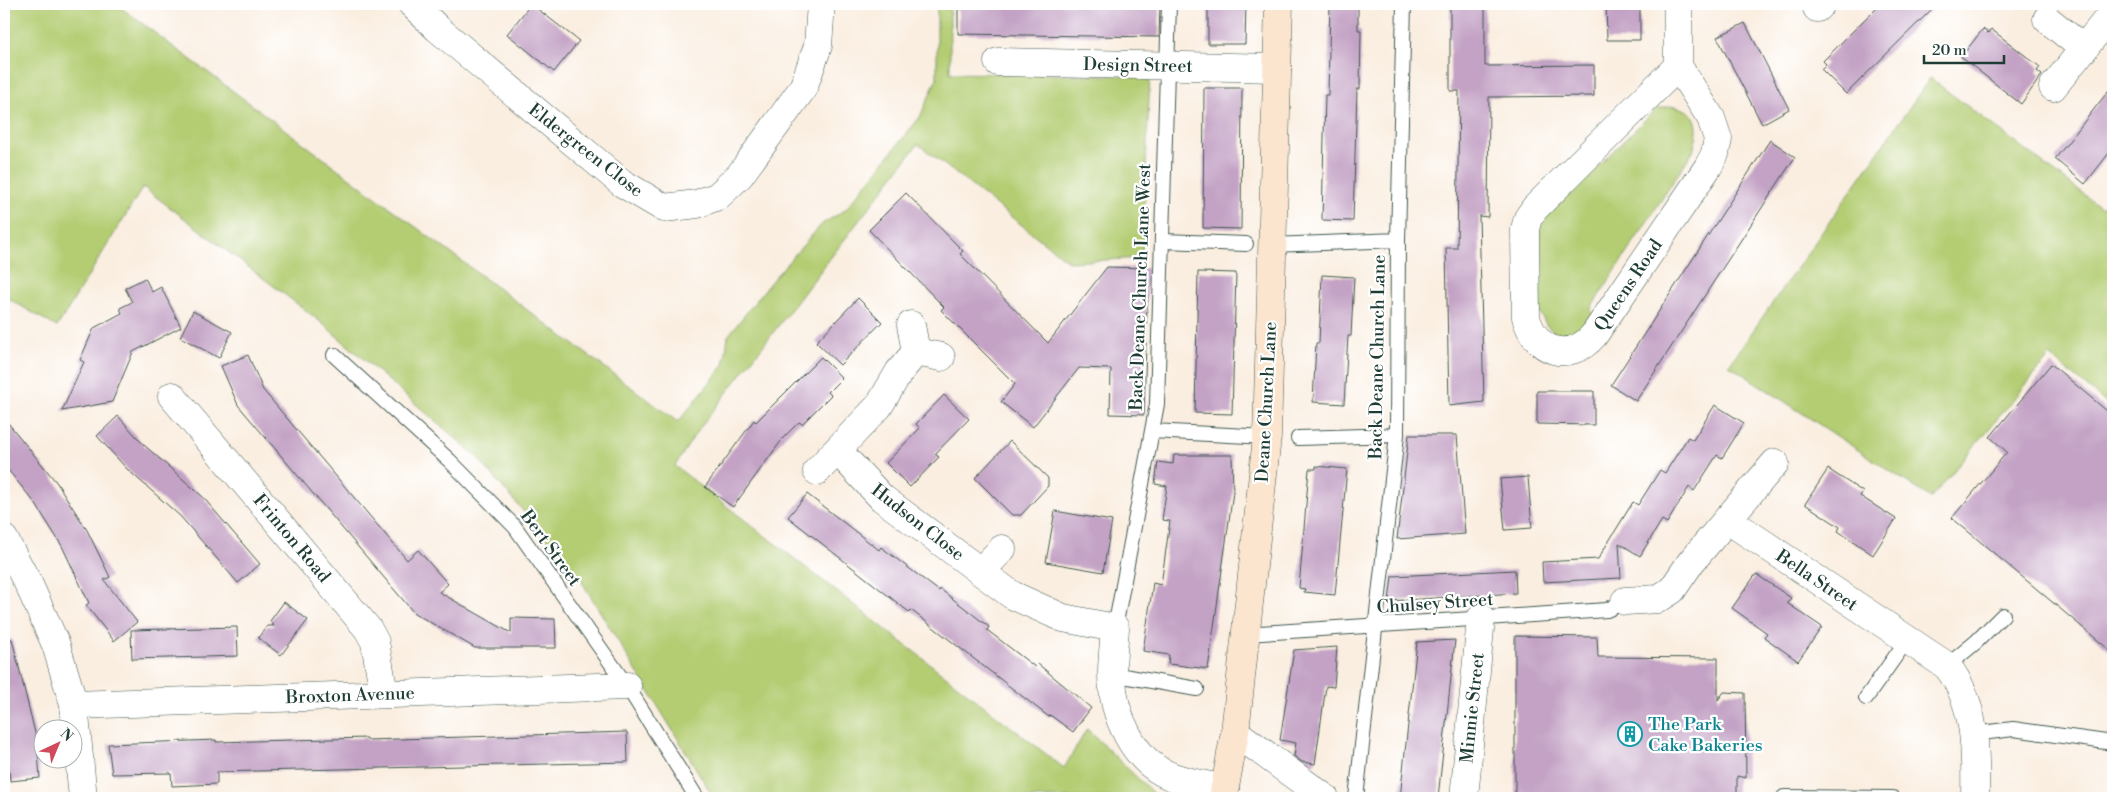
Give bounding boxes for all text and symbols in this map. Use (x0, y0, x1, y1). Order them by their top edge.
scale bar (1924, 32, 2004, 64)
text: 20 m (1932, 41, 1967, 60)
street label: Design Street (1083, 53, 1194, 78)
street label: Eldergreen Close (524, 98, 648, 202)
street label: Back Deane Church Lane West (1125, 162, 1156, 412)
street label: Queens Road (1589, 234, 1668, 336)
street label: Back Deane Church Lane (1364, 254, 1391, 461)
street label: Deane Church Lane (1251, 321, 1282, 483)
street label: Hudson Close (866, 479, 969, 566)
street label: Frinton Road (248, 489, 336, 588)
street label: Bert Street (515, 505, 586, 592)
street label: Bella Street (1770, 544, 1863, 617)
street label: Chulsey Street (1376, 588, 1495, 619)
street label: Minnie Street (1455, 651, 1490, 764)
street label: Broxton Avenue (284, 682, 415, 709)
place label: The Park Cake Bakeries (1648, 713, 1763, 757)
north arrow (32, 720, 82, 770)
building icon: The Park Cake Bakeries (1617, 721, 1643, 747)
text: N (56, 725, 77, 746)

